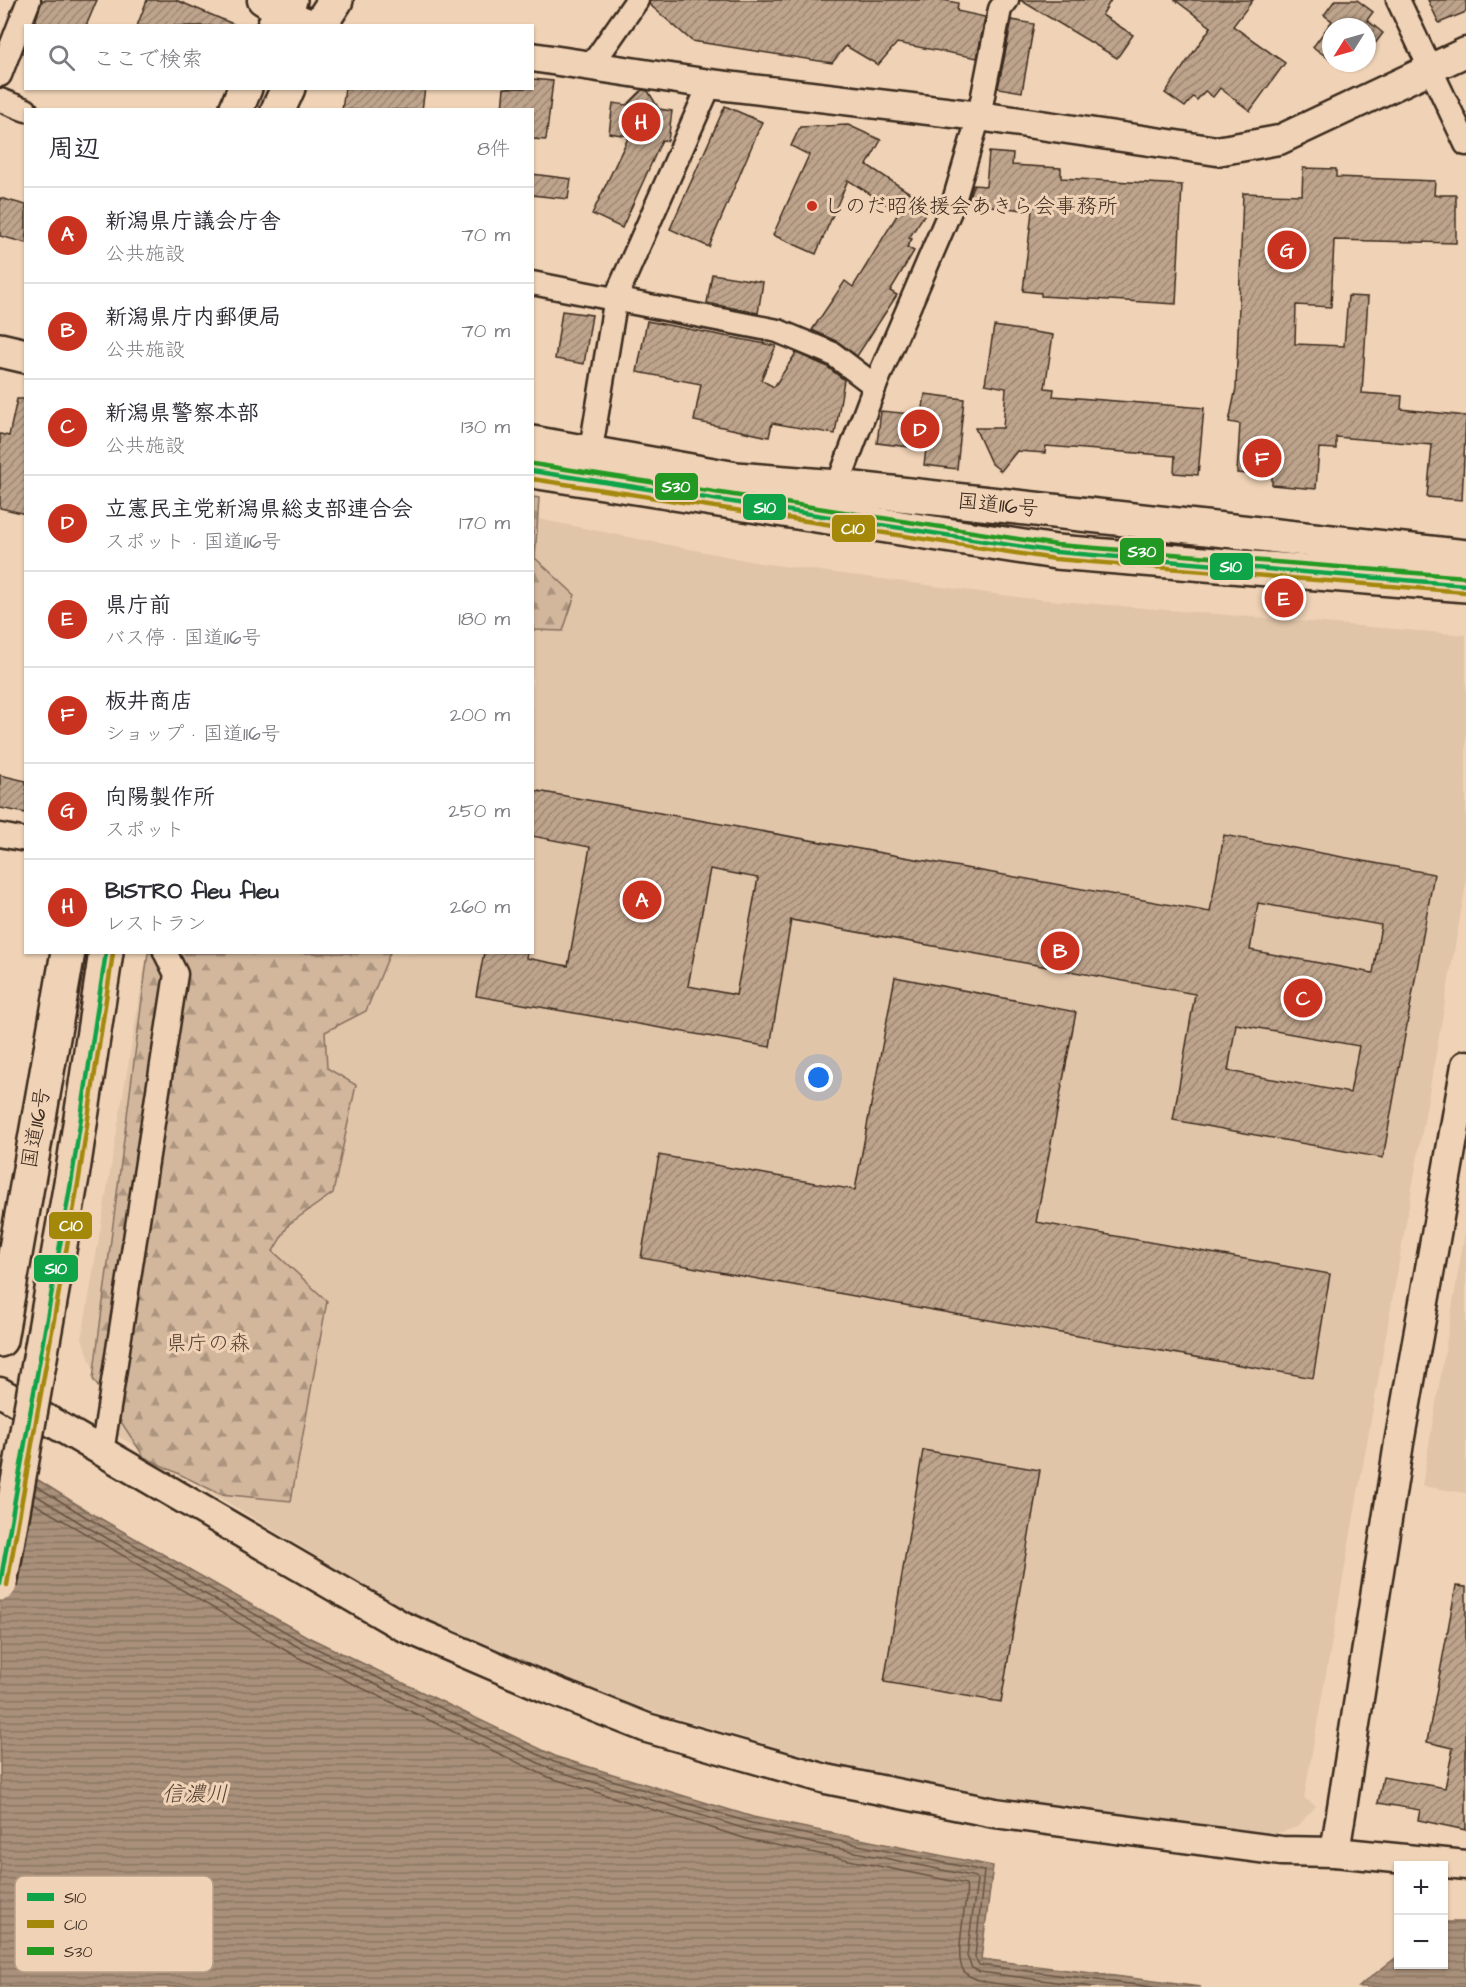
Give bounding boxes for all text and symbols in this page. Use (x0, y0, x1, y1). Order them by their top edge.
north arrow (1322, 18, 1376, 72)
search box (24, 24, 534, 90)
icon: search (45, 41, 78, 74)
text: ここで検索 (93, 44, 203, 75)
pin: H (622, 100, 660, 144)
text: 周辺 (48, 131, 100, 167)
text: 8件 (477, 135, 510, 163)
place label: しのだ昭後援会あきら会事務所 (824, 192, 1118, 221)
marker: しのだ昭後援会あきら会事務所 (805, 199, 819, 213)
text: 新潟県庁議会庁舎 (105, 206, 281, 237)
text: A (61, 221, 74, 249)
text: 70 m (462, 221, 510, 249)
pin: G (1268, 228, 1306, 272)
text: 公共施設 (105, 240, 185, 268)
text: 新潟県庁内郵便局 (105, 302, 281, 333)
text: B (60, 317, 75, 345)
text: 70 m (462, 317, 510, 345)
text: 公共施設 (105, 336, 185, 364)
text: 新潟県警察本部 (105, 398, 259, 429)
pin: D (900, 406, 940, 452)
text: C (60, 413, 75, 441)
text: 130 m (461, 413, 510, 441)
text: 公共施設 (105, 432, 185, 460)
pin: F (1242, 436, 1282, 480)
line badge: S30 (654, 472, 699, 501)
text: S30 (661, 476, 690, 498)
street label: 国道116号 (956, 486, 1040, 524)
line badge: S10 (742, 493, 787, 521)
text: 立憲民主党新潟県総支部連合会 (105, 494, 413, 525)
text: S10 (753, 497, 776, 519)
text: D (61, 509, 74, 537)
text: 170 m (459, 509, 510, 537)
line badge: C10 (831, 514, 876, 543)
text: C10 (841, 518, 865, 540)
text: スポット · 国道116号 (105, 528, 281, 556)
line badge: S30 (1119, 537, 1165, 566)
text: S30 (1127, 541, 1156, 563)
line badge: S10 (1209, 552, 1254, 581)
text: S10 (1219, 556, 1242, 578)
pin: E (1264, 576, 1304, 620)
text: 県庁前 (105, 590, 171, 621)
text: E (62, 605, 73, 633)
text: 180 m (458, 605, 510, 633)
text: バス停 · 国道116号 (105, 624, 261, 652)
text: 板井商店 (105, 686, 193, 717)
text: F (61, 701, 74, 729)
text: 200 m (450, 701, 510, 729)
text: ショップ · 国道116号 (105, 720, 281, 748)
text: 向陽製作所 (105, 782, 215, 813)
text: G (61, 797, 74, 825)
text: 250 m (448, 797, 510, 825)
text: スポット (105, 816, 185, 844)
text: BISTRO fleu fleu (105, 876, 279, 907)
pin: A (622, 878, 662, 922)
text: H (61, 893, 74, 921)
text: 260 m (450, 893, 510, 921)
text: レストラン (105, 910, 207, 938)
pin: B (1040, 928, 1080, 974)
pin: C (1284, 976, 1322, 1020)
your location (804, 1063, 833, 1092)
street label: 国道116号 (15, 1085, 57, 1171)
line badge: C10 (48, 1211, 93, 1240)
text: C10 (59, 1215, 83, 1237)
line badge: S10 (33, 1254, 79, 1283)
text: S10 (44, 1258, 67, 1280)
park label: 県庁の森 (166, 1329, 250, 1358)
water label: 信濃川 (162, 1779, 228, 1810)
map controls (1394, 1861, 1448, 1969)
button: + (1394, 1861, 1448, 1915)
legend (15, 1876, 213, 1972)
text: S10 (64, 1887, 86, 1909)
text: C10 (64, 1914, 87, 1936)
button: − (1394, 1915, 1448, 1969)
text: S30 (64, 1941, 93, 1963)

